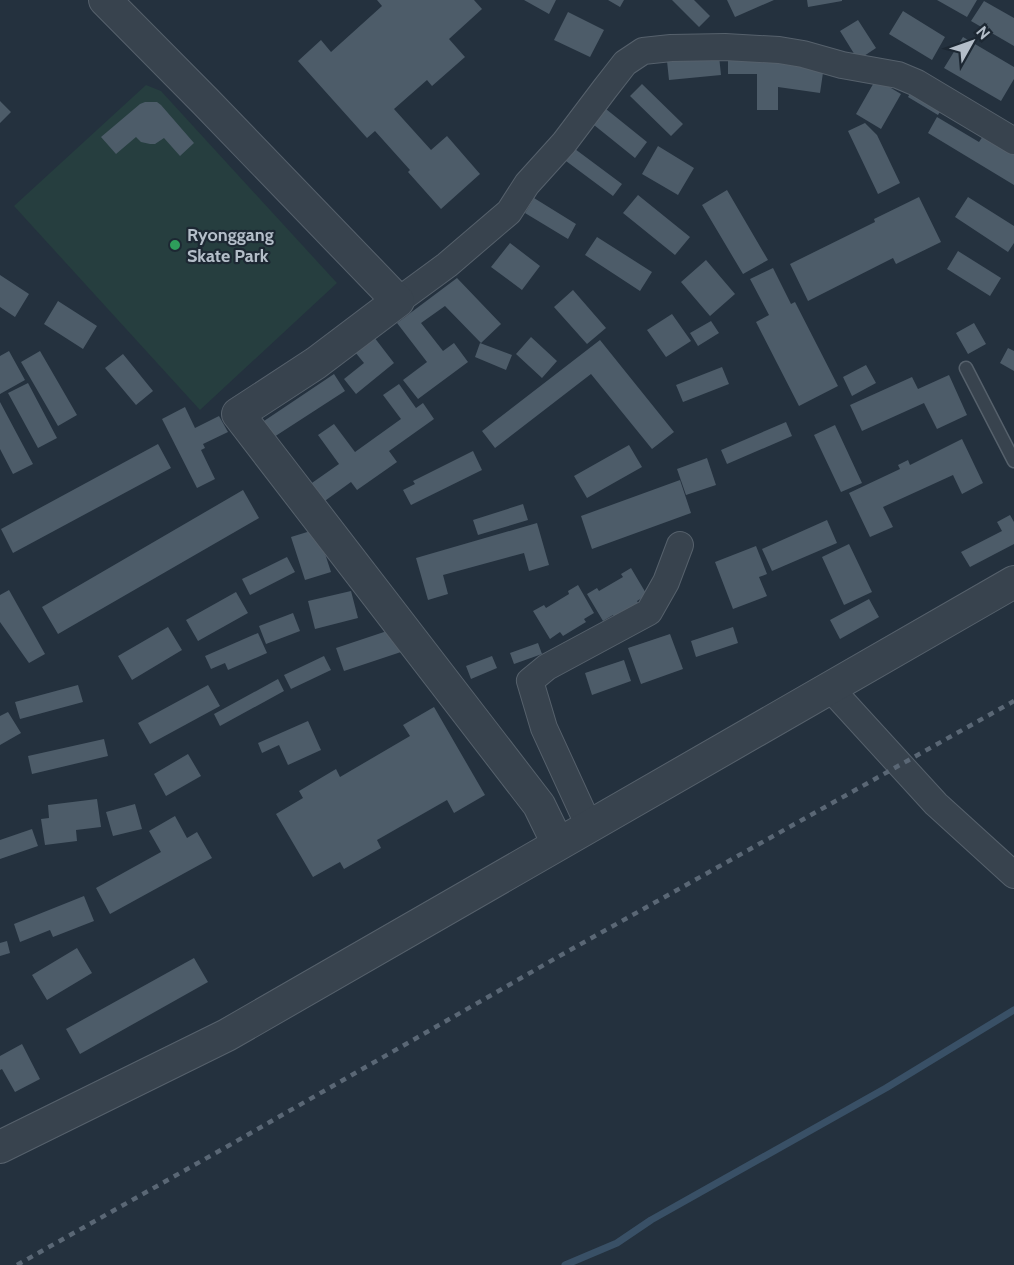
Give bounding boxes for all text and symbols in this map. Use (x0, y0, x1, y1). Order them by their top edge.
north arrow (942, 12, 1002, 72)
text: N (972, 22, 994, 43)
place label: Ryonggang Skate Park (187, 224, 274, 267)
marker: Ryonggang Skate Park (168, 238, 182, 252)

